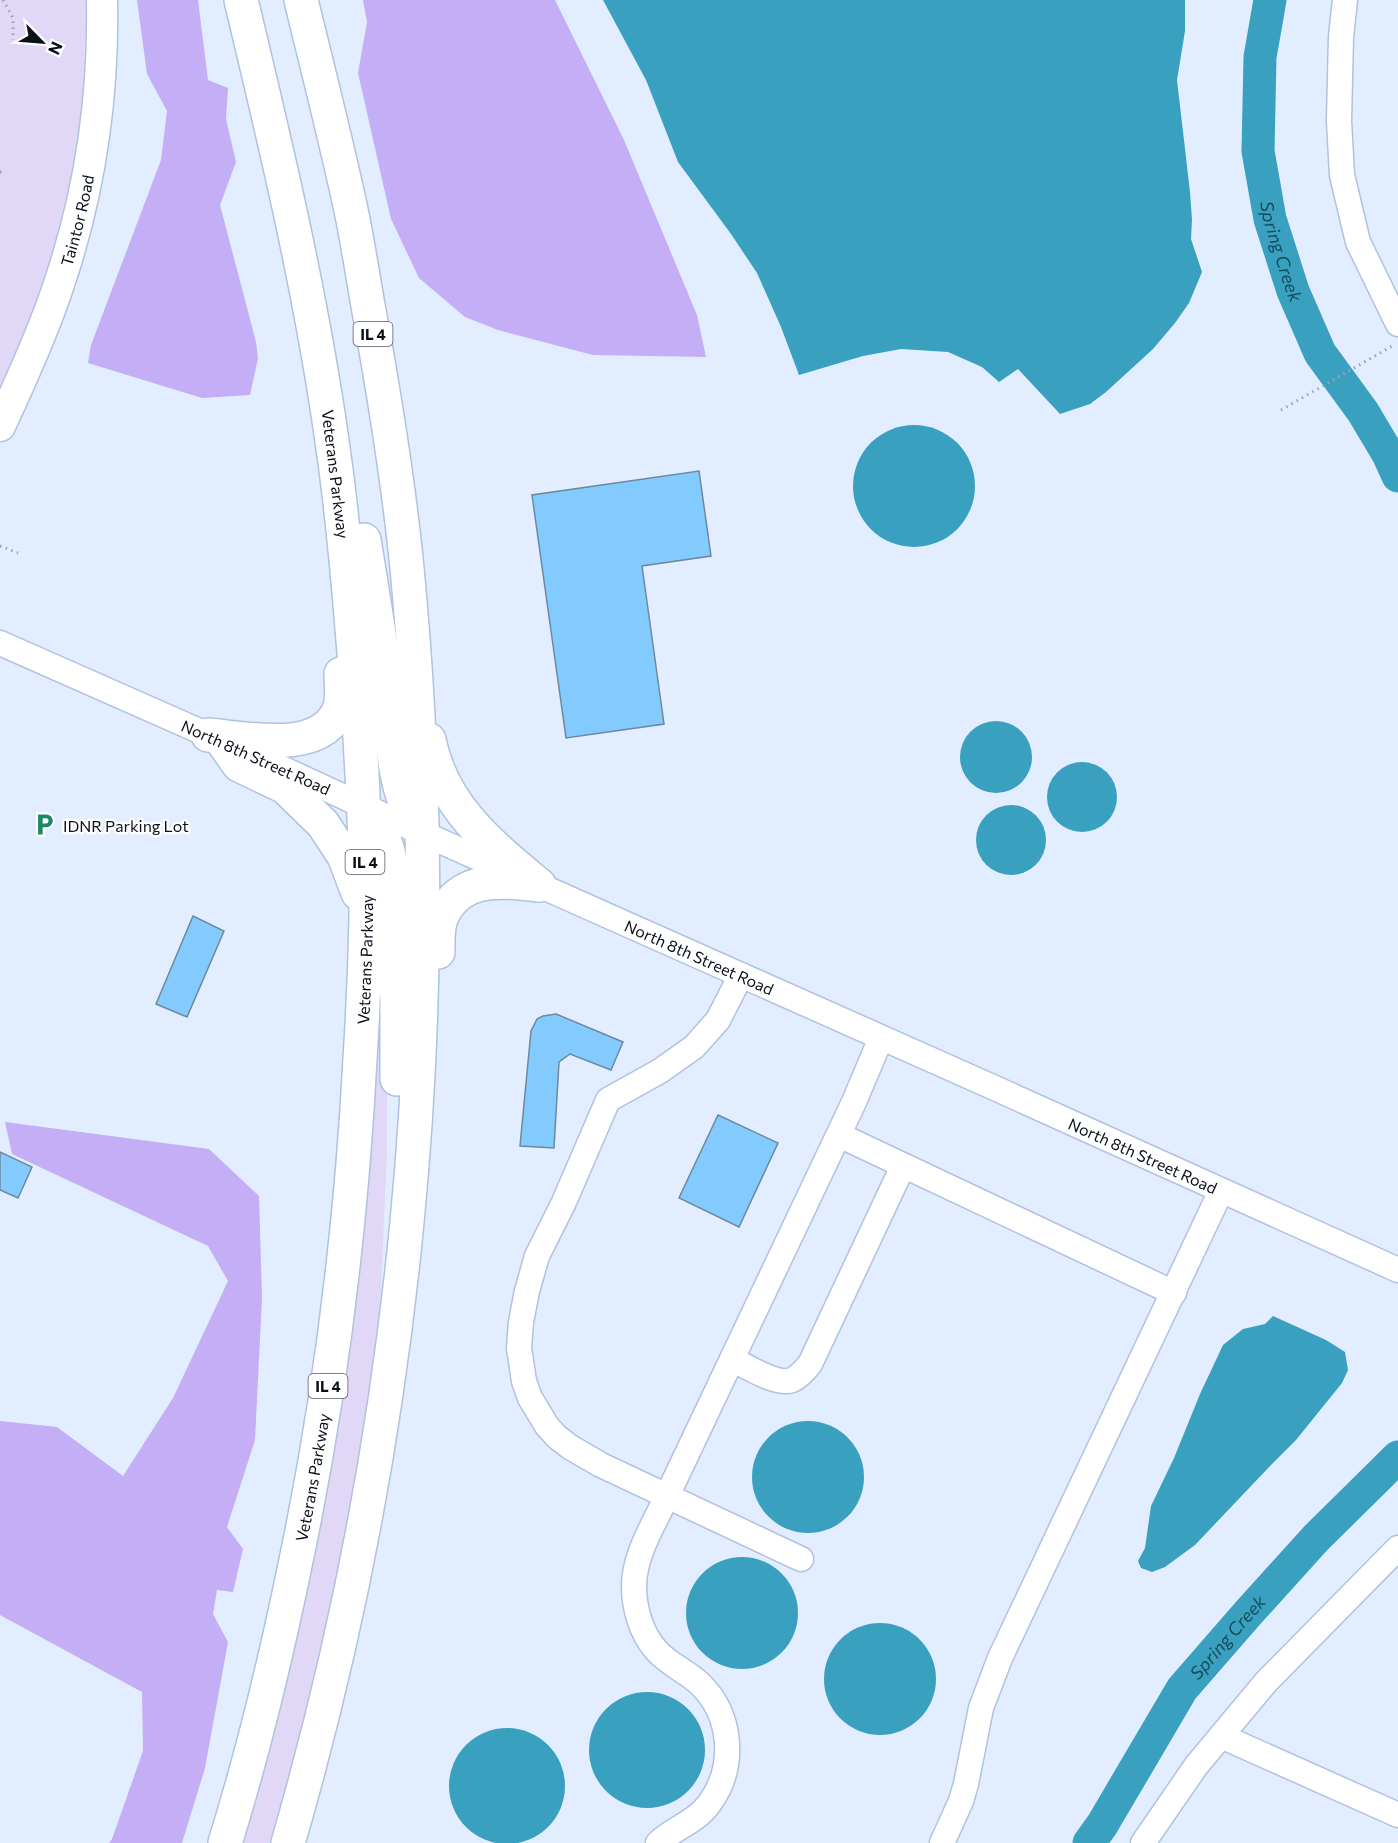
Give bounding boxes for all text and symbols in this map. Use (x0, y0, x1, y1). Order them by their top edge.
north arrow (12, 12, 72, 72)
text: N (45, 39, 67, 58)
street label: Taintor Road (56, 173, 97, 268)
water label: Spring Creek (1256, 199, 1308, 306)
road number: IL 4 (354, 322, 392, 346)
street label: Veterans Parkway (319, 408, 353, 540)
street label: North 8th Street Road (179, 716, 333, 798)
parking icon: IDNR Parking Lot (32, 812, 58, 838)
place label: IDNR Parking Lot (63, 816, 189, 835)
road number: IL 4 (346, 850, 385, 874)
street label: Veterans Parkway (353, 895, 376, 1025)
street label: North 8th Street Road (622, 915, 777, 998)
street label: North 8th Street Road (1066, 1113, 1220, 1197)
road number: IL 4 (308, 1374, 348, 1398)
street label: Veterans Parkway (291, 1412, 332, 1543)
water label: Spring Creek (1185, 1589, 1271, 1684)

